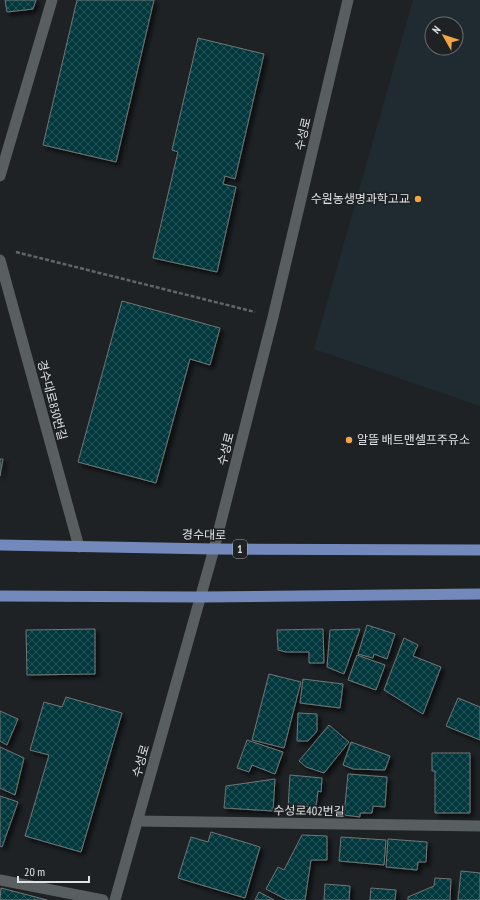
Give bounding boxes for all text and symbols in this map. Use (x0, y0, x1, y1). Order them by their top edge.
north arrow (424, 16, 464, 56)
text: N (429, 23, 444, 36)
street label: 수성로 (291, 116, 314, 152)
place label: 수원농생명과학고교 (311, 191, 410, 206)
marker: 수원농생명과학고교 (413, 194, 423, 204)
street label: 경수대로830번길 (35, 358, 70, 442)
street label: 수성로 (214, 431, 237, 467)
place label: 알뜰 배트맨셀프주유소 (357, 432, 470, 447)
marker: 알뜰 배트맨셀프주유소 (344, 435, 354, 445)
street label: 경수대로 (182, 527, 226, 542)
road number: 1 (233, 540, 247, 558)
street label: 수성로 (129, 743, 152, 779)
street label: 수성로402번길 (273, 802, 345, 819)
scale bar (18, 858, 89, 884)
text: 20 m (24, 864, 45, 879)

